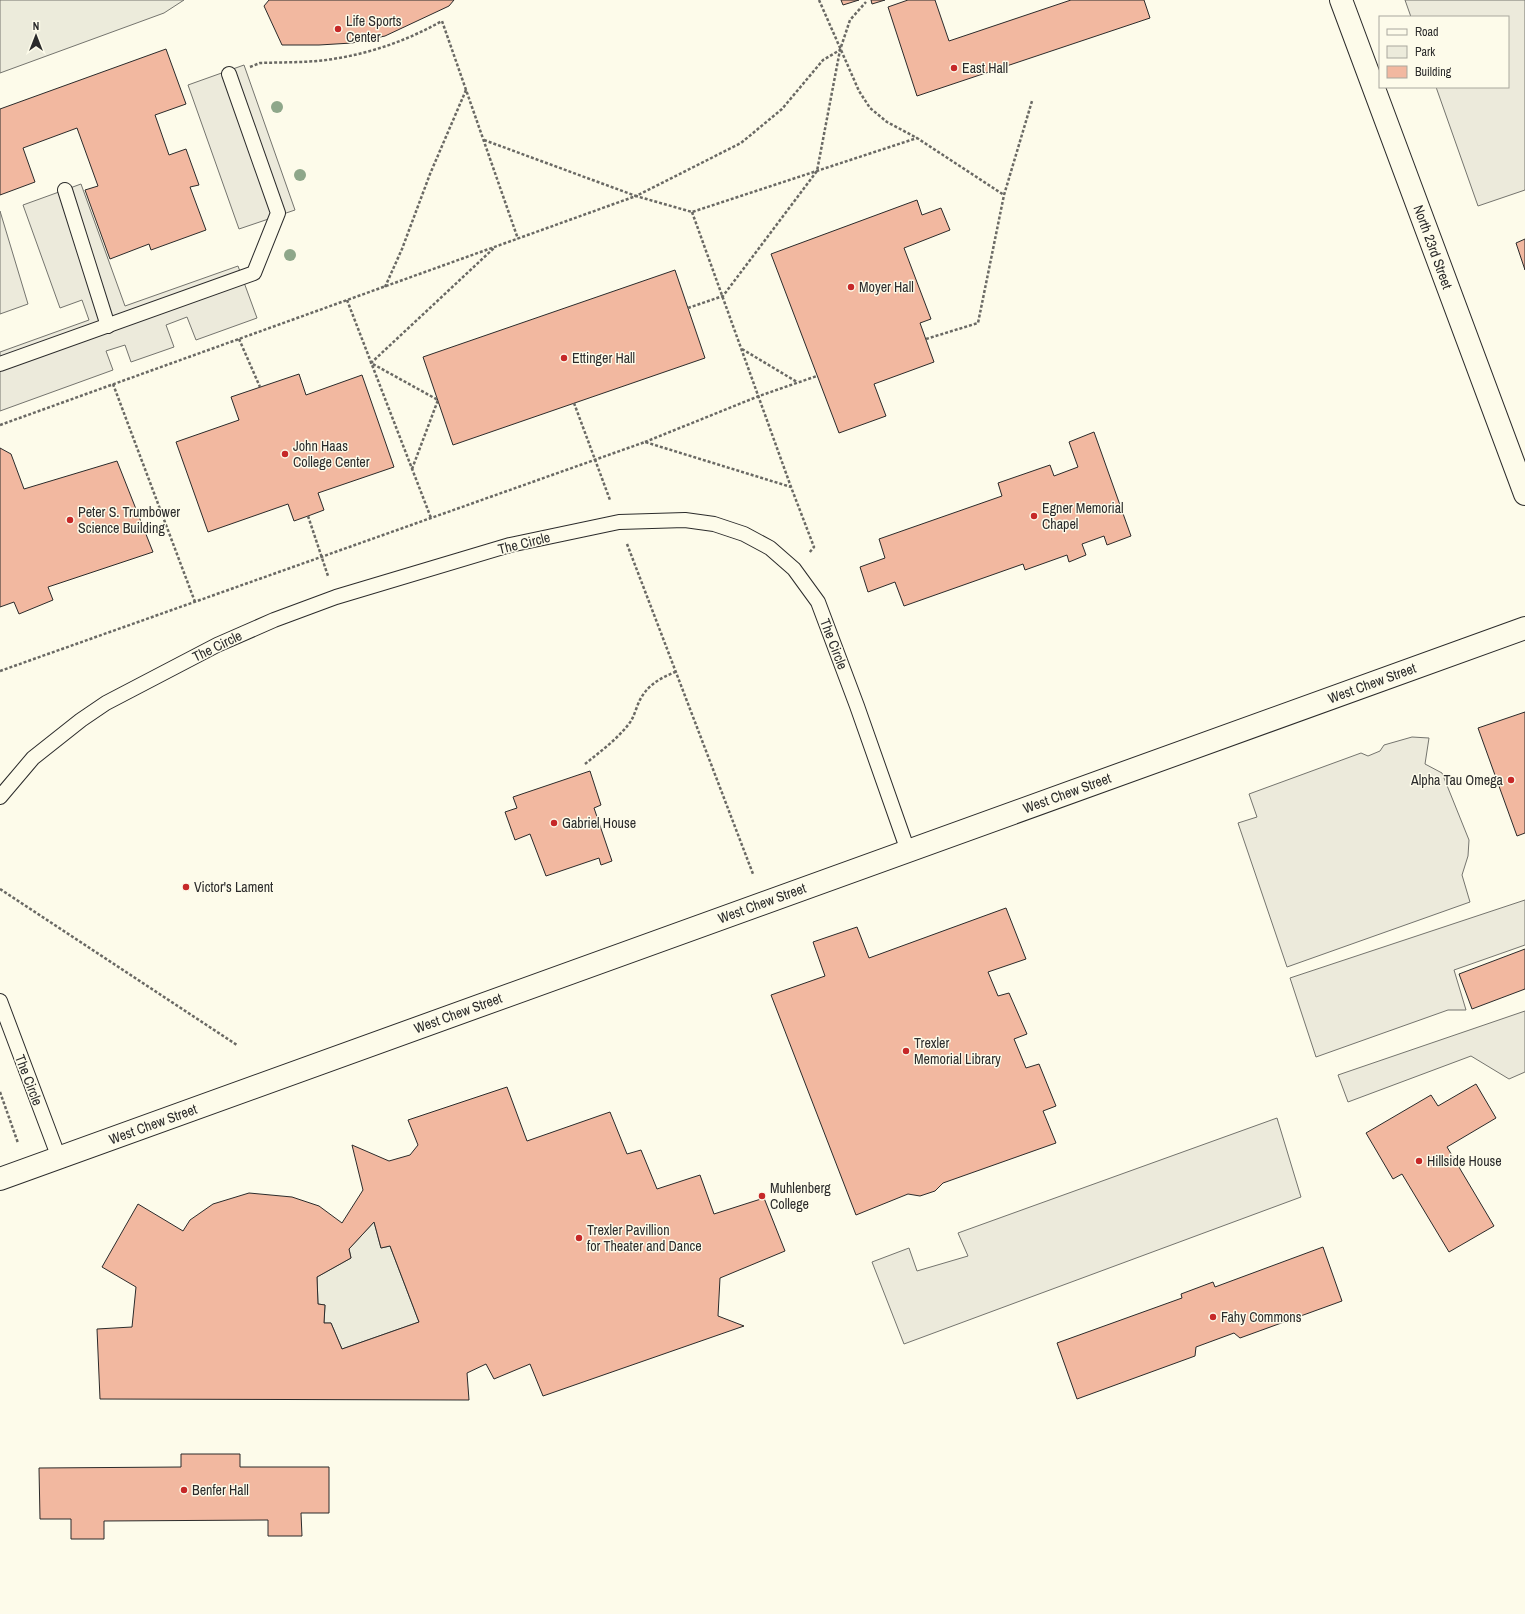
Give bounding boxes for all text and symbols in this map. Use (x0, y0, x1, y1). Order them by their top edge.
place label: Life Sports Center (346, 12, 402, 46)
north arrow (16, 16, 56, 56)
legend (1379, 16, 1509, 88)
text: N (33, 19, 39, 33)
marker: Life Sports Center (333, 24, 343, 34)
text: Road (1415, 24, 1439, 40)
text: Park (1415, 44, 1435, 60)
place label: East Hall (962, 59, 1008, 77)
marker: East Hall (949, 63, 959, 73)
text: Building (1415, 64, 1452, 80)
street label: North 23rd Street (1409, 203, 1457, 291)
place label: Moyer Hall (859, 278, 914, 296)
marker: Moyer Hall (846, 282, 856, 292)
place label: Ettinger Hall (572, 349, 635, 367)
marker: Ettinger Hall (559, 353, 569, 363)
place label: John Haas College Center (293, 437, 370, 471)
marker: John Haas College Center (280, 449, 290, 459)
place label: Egner Memorial Chapel (1042, 499, 1124, 533)
place label: Peter S. Trumbower Science Building (78, 503, 180, 537)
marker: Egner Memorial Chapel (1029, 511, 1039, 521)
marker: Peter S. Trumbower Science Building (65, 515, 75, 525)
street label: The Circle (496, 528, 552, 558)
street label: The Circle (816, 616, 852, 672)
street label: The Circle (189, 626, 245, 666)
street label: West Chew Street (1326, 659, 1418, 707)
street label: West Chew Street (1021, 769, 1113, 817)
place label: Alpha Tau Omega (1410, 771, 1504, 789)
marker: Alpha Tau Omega (1506, 775, 1516, 785)
place label: Gabriel House (562, 814, 636, 832)
marker: Gabriel House (549, 818, 559, 828)
place label: Victor's Lament (194, 878, 273, 896)
street label: West Chew Street (716, 879, 808, 927)
marker: Victor's Lament (181, 882, 191, 892)
street label: West Chew Street (412, 989, 504, 1037)
place label: Trexler Memorial Library (914, 1034, 1001, 1068)
marker: Trexler Memorial Library (901, 1046, 911, 1056)
street label: The Circle (11, 1052, 47, 1108)
street label: West Chew Street (107, 1100, 199, 1148)
place label: Hillside House (1427, 1152, 1502, 1170)
marker: Hillside House (1414, 1156, 1424, 1166)
place label: Muhlenberg College (770, 1179, 831, 1213)
marker: Muhlenberg College (757, 1191, 767, 1201)
place label: Trexler Pavillion for Theater and Dance (587, 1221, 702, 1255)
marker: Trexler Pavillion for Theater and Dance (574, 1233, 584, 1243)
place label: Fahy Commons (1221, 1308, 1302, 1326)
marker: Fahy Commons (1208, 1312, 1218, 1322)
place label: Benfer Hall (192, 1481, 249, 1499)
marker: Benfer Hall (179, 1485, 189, 1495)

